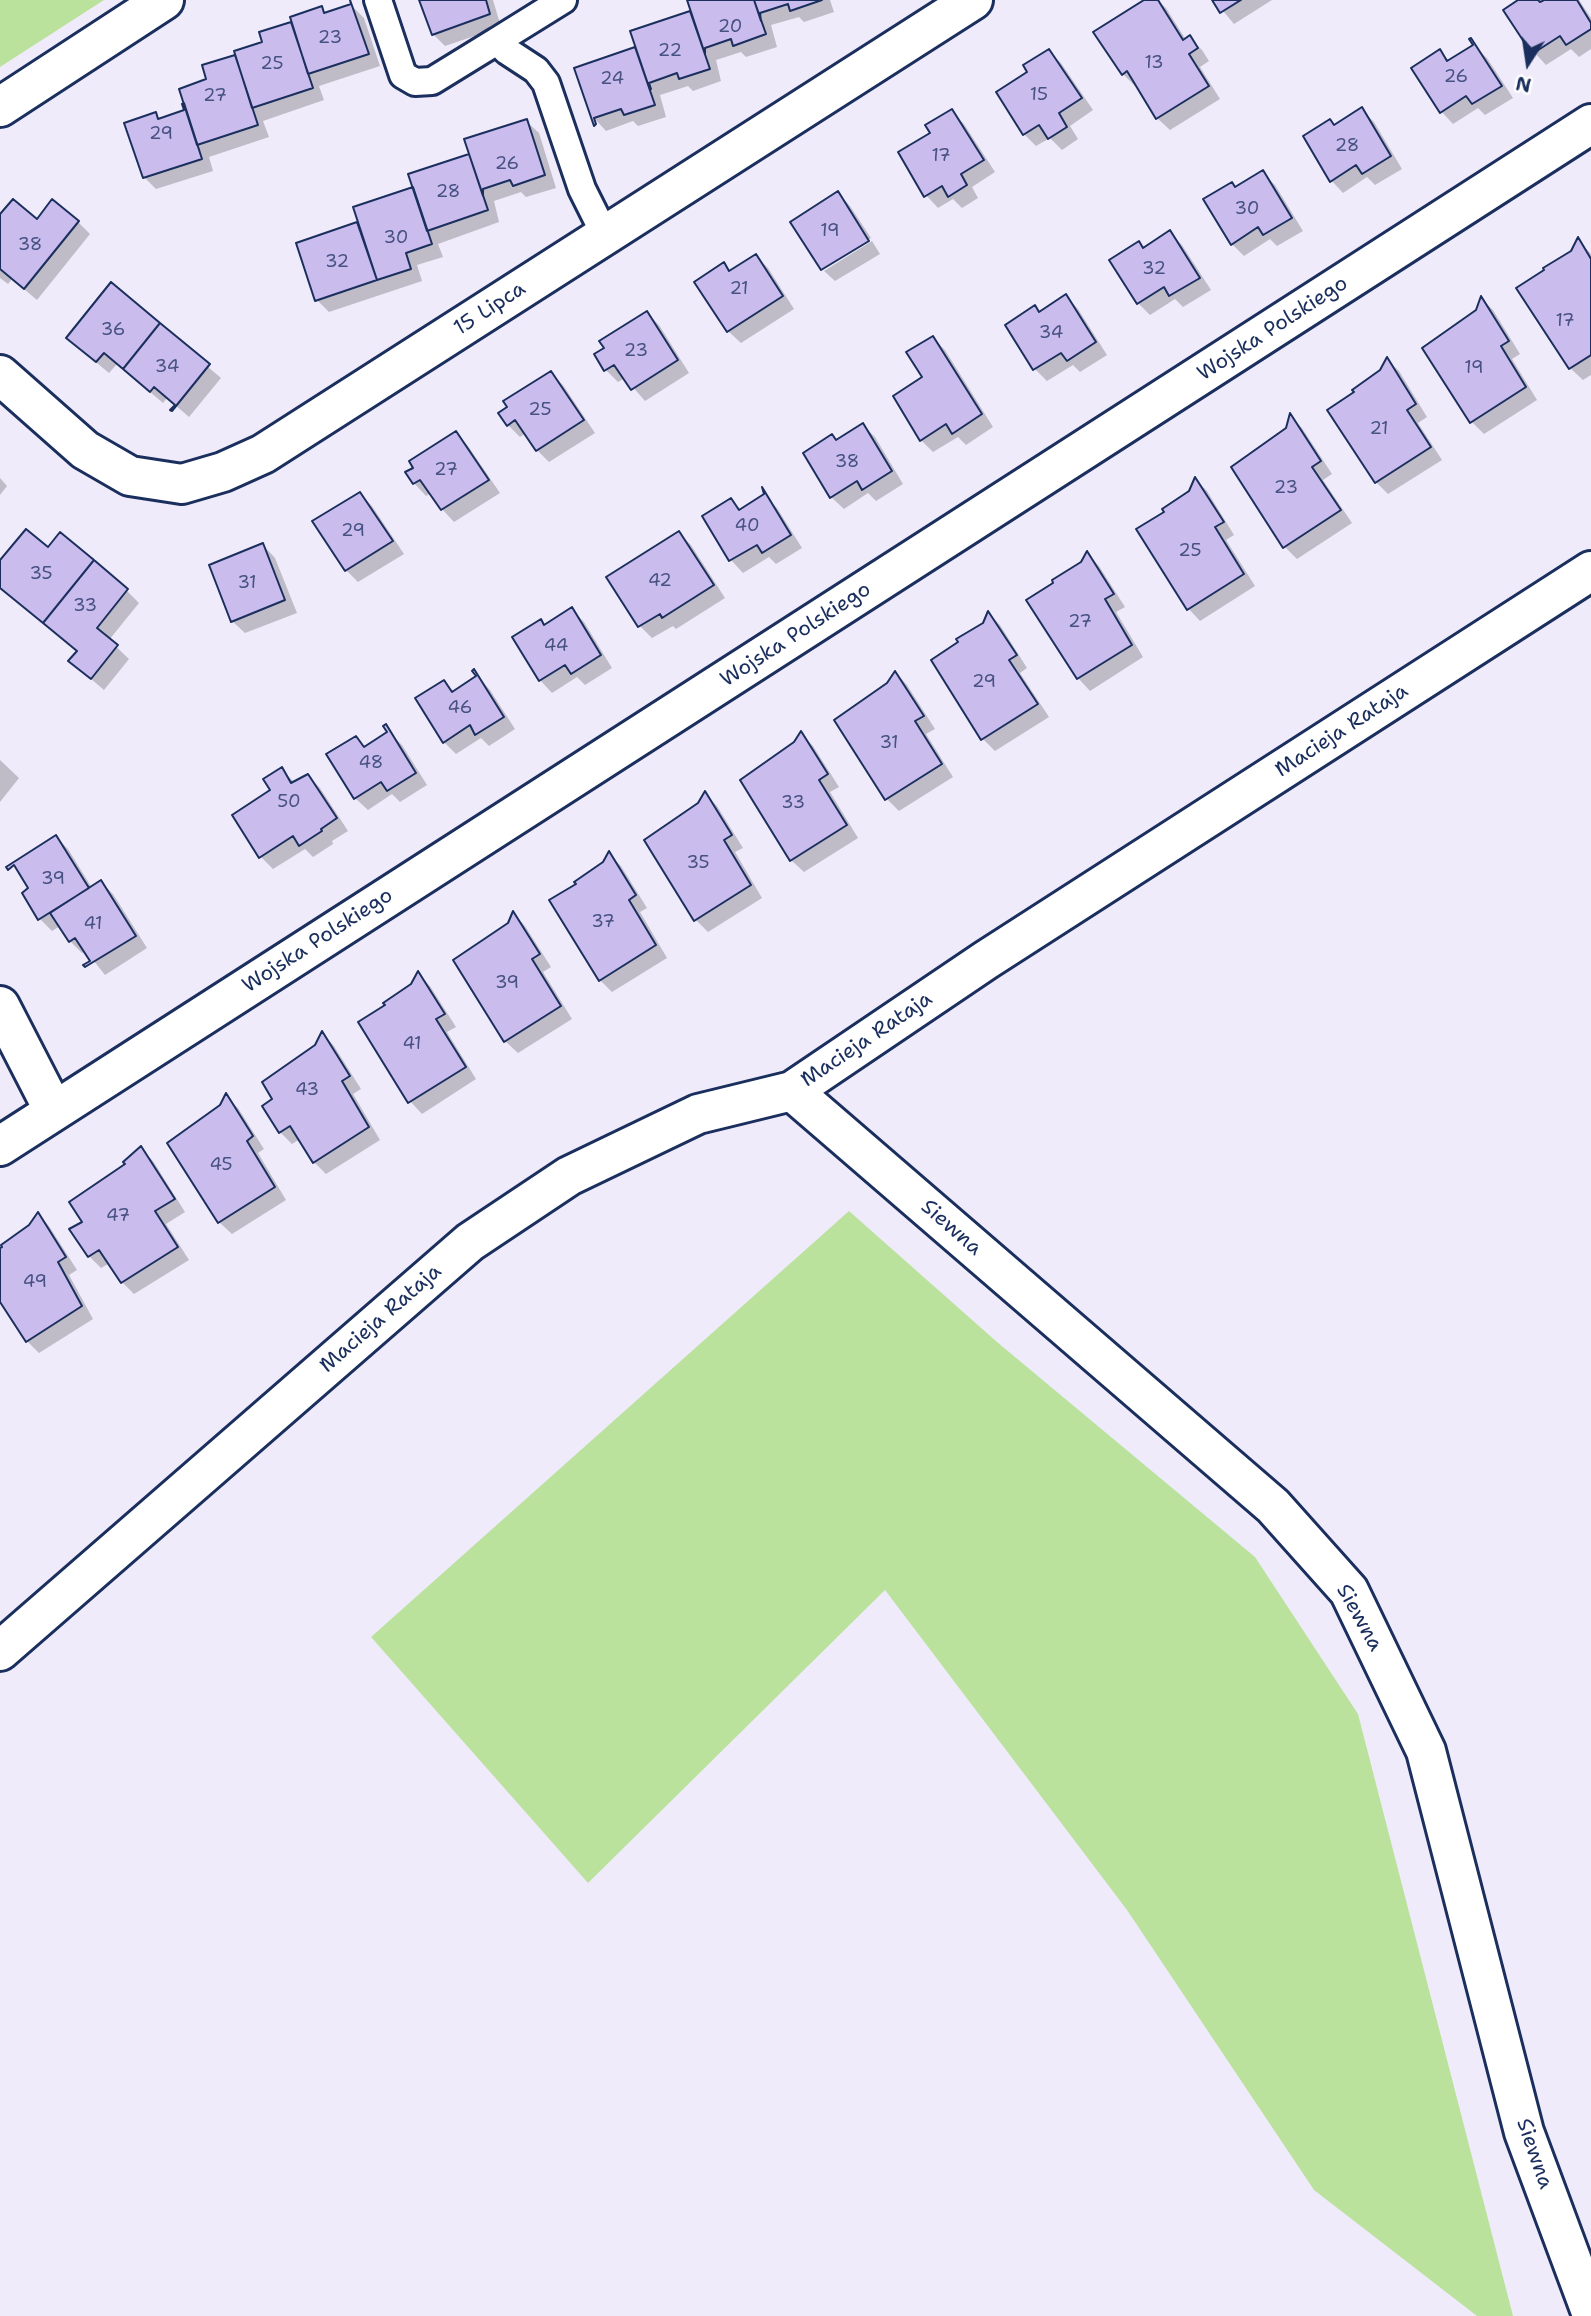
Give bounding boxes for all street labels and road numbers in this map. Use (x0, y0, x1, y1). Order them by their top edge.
street label: Wojska Polskiego (1193, 271, 1353, 387)
street label: 15 Lipca (449, 277, 531, 341)
street label: Wojska Polskiego (716, 577, 876, 693)
street label: Macieja Rataja (1271, 679, 1413, 783)
street label: Wojska Polskiego (238, 883, 398, 999)
street label: Macieja Rataja (797, 987, 937, 1093)
street label: Siewna (915, 1195, 987, 1261)
street label: Macieja Rataja (315, 1259, 447, 1379)
street label: Siewna (1330, 1580, 1388, 1656)
street label: Siewna (1510, 2115, 1558, 2193)

